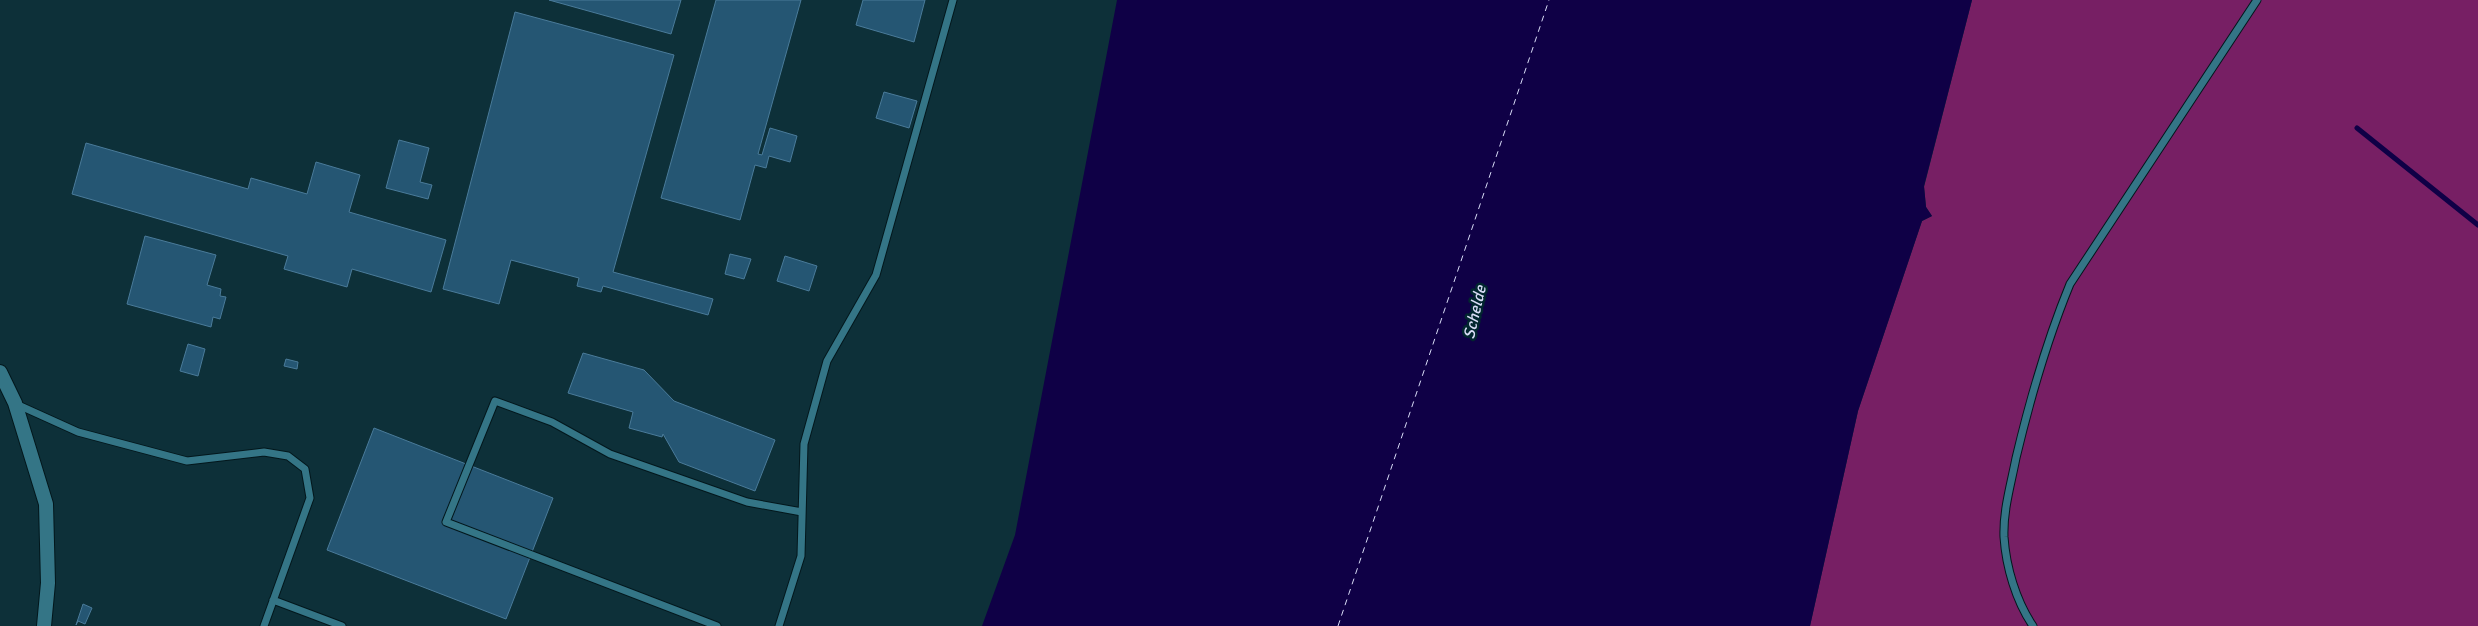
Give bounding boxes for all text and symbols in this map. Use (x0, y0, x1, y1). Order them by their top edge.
water label: Schelde (1459, 283, 1491, 341)

